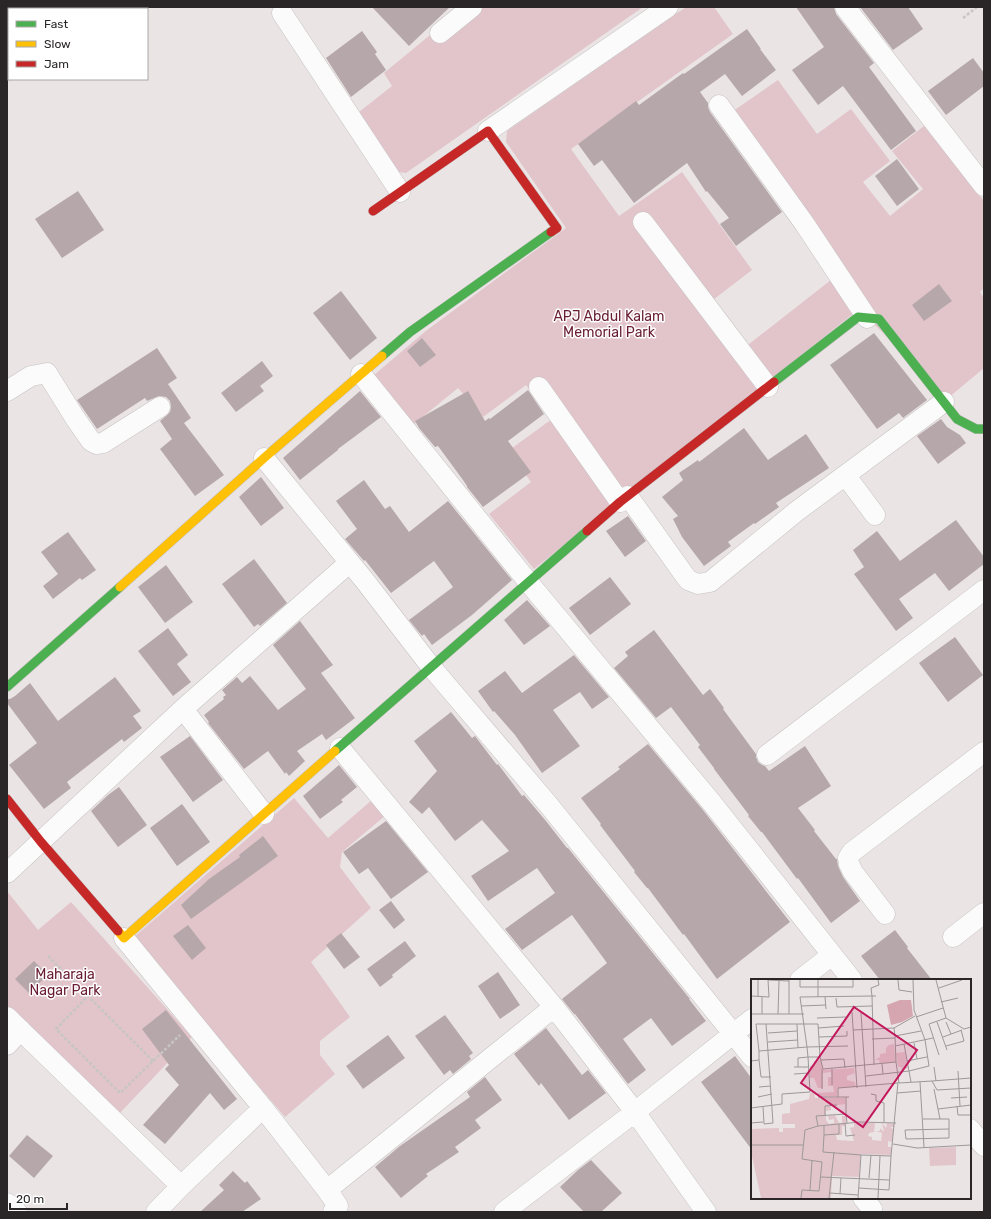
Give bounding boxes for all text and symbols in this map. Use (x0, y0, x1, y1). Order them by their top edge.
legend (8, 8, 148, 80)
text: Fast (44, 17, 68, 31)
text: Slow (44, 37, 71, 51)
text: Jam (44, 57, 69, 71)
park label: APJ Abdul Kalam Memorial Park (553, 308, 665, 341)
park label: Maharaja Nagar Park (29, 966, 101, 999)
inset map (751, 979, 971, 1199)
scale bar (10, 1185, 67, 1211)
text: 20 m (16, 1192, 44, 1206)

